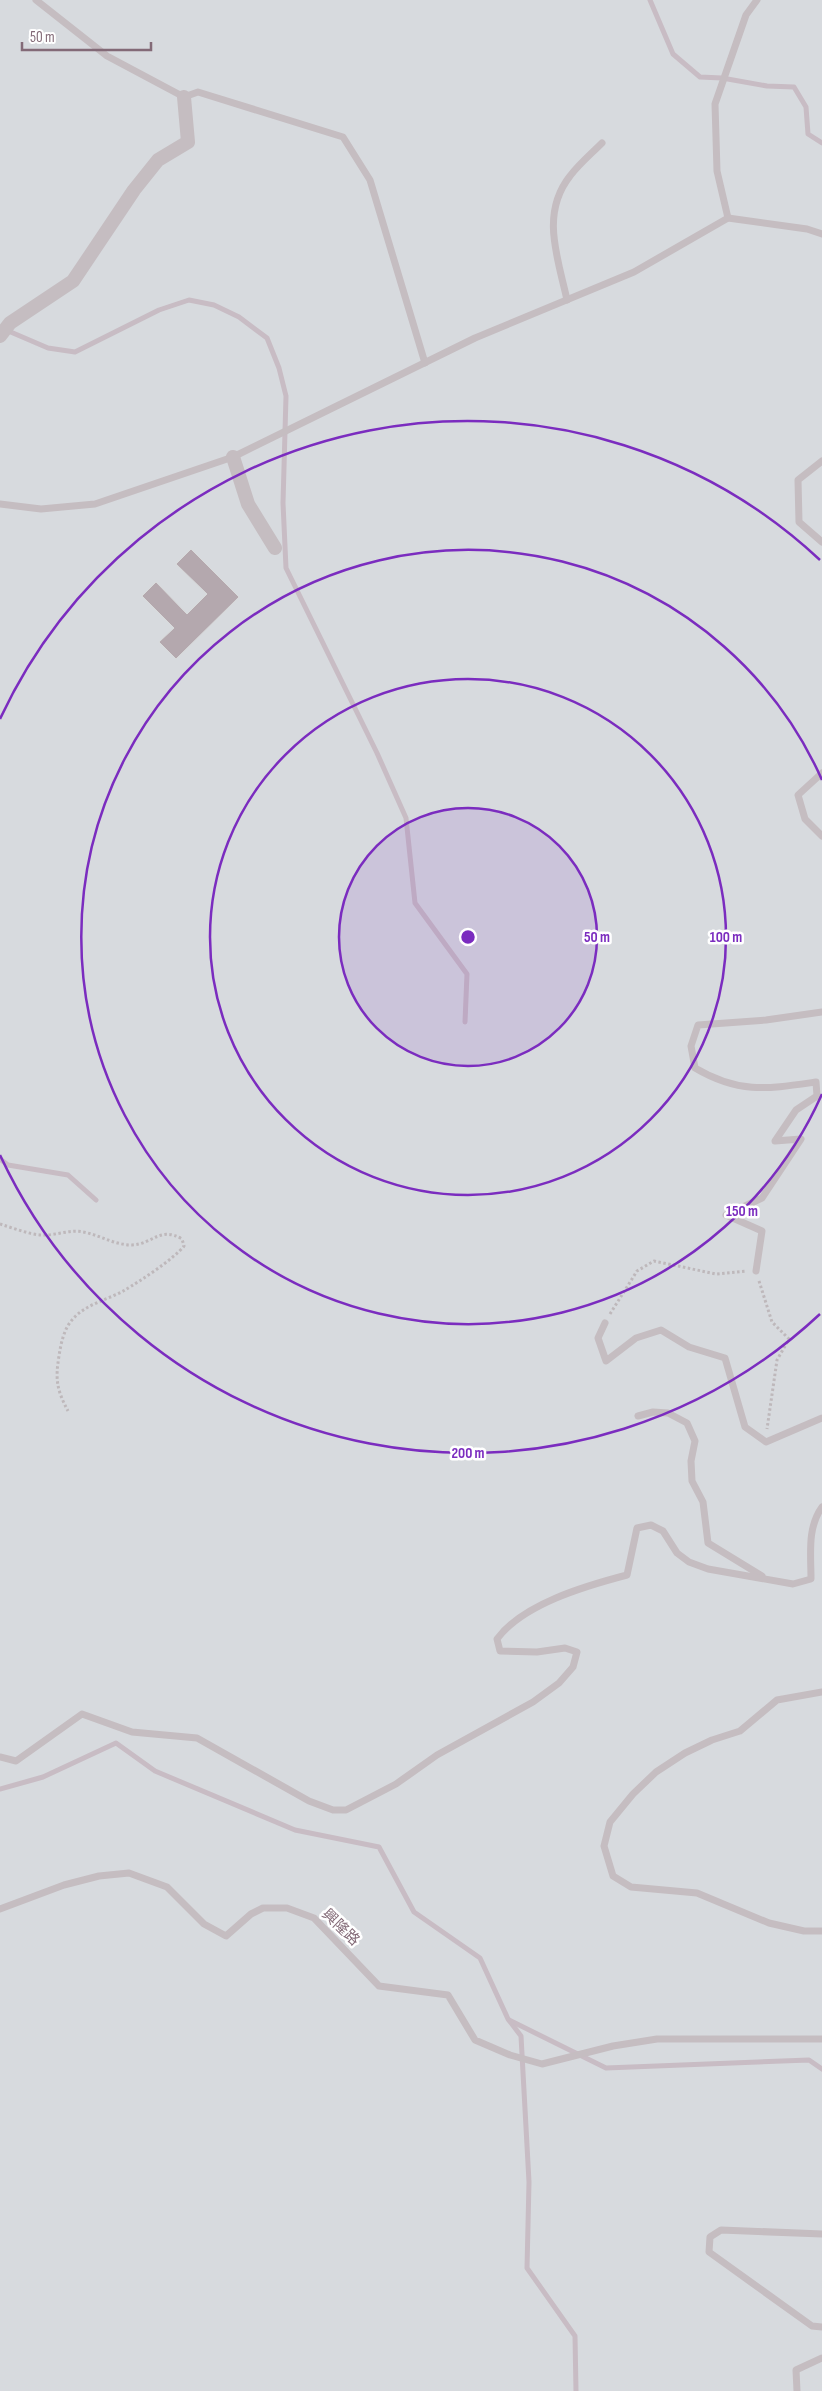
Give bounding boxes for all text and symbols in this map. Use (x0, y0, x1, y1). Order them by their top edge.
scale bar (22, 20, 151, 52)
text: 50 m (30, 28, 55, 47)
centre of rings (459, 928, 477, 946)
text: 50 m (584, 928, 610, 947)
text: 100 m (710, 928, 742, 947)
text: 150 m (726, 1202, 758, 1221)
text: 200 m (451, 1444, 485, 1463)
street label: 興隆路 (318, 1905, 363, 1950)

